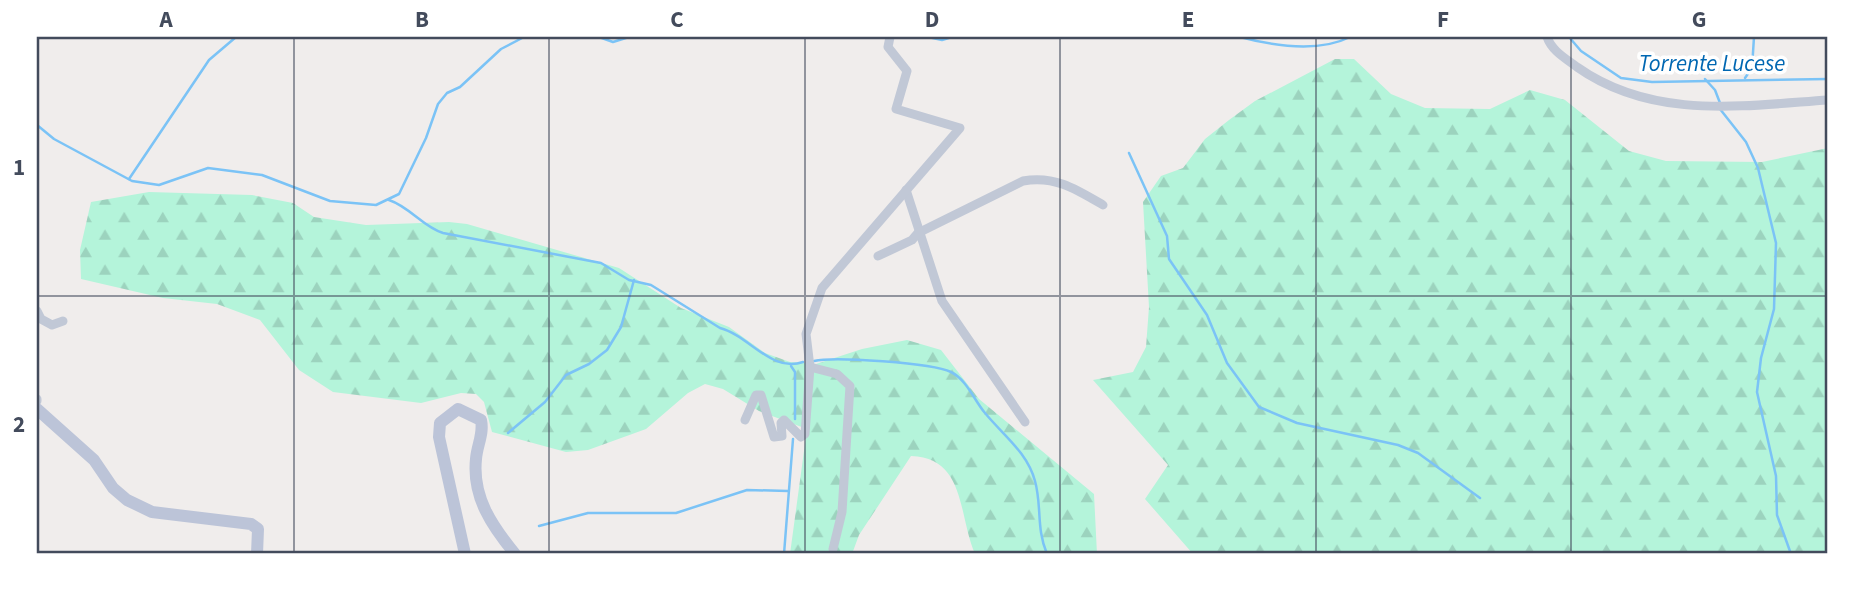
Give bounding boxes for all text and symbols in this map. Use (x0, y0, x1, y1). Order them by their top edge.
text: A (158, 3, 173, 36)
text: B (415, 3, 429, 36)
text: C (670, 3, 684, 36)
text: D (925, 3, 939, 36)
text: E (1182, 3, 1194, 36)
text: F (1437, 3, 1449, 36)
text: G (1692, 3, 1706, 36)
water label: Torrente Lucese (1639, 47, 1785, 80)
text: 1 (13, 151, 25, 184)
text: 2 (13, 408, 25, 441)

